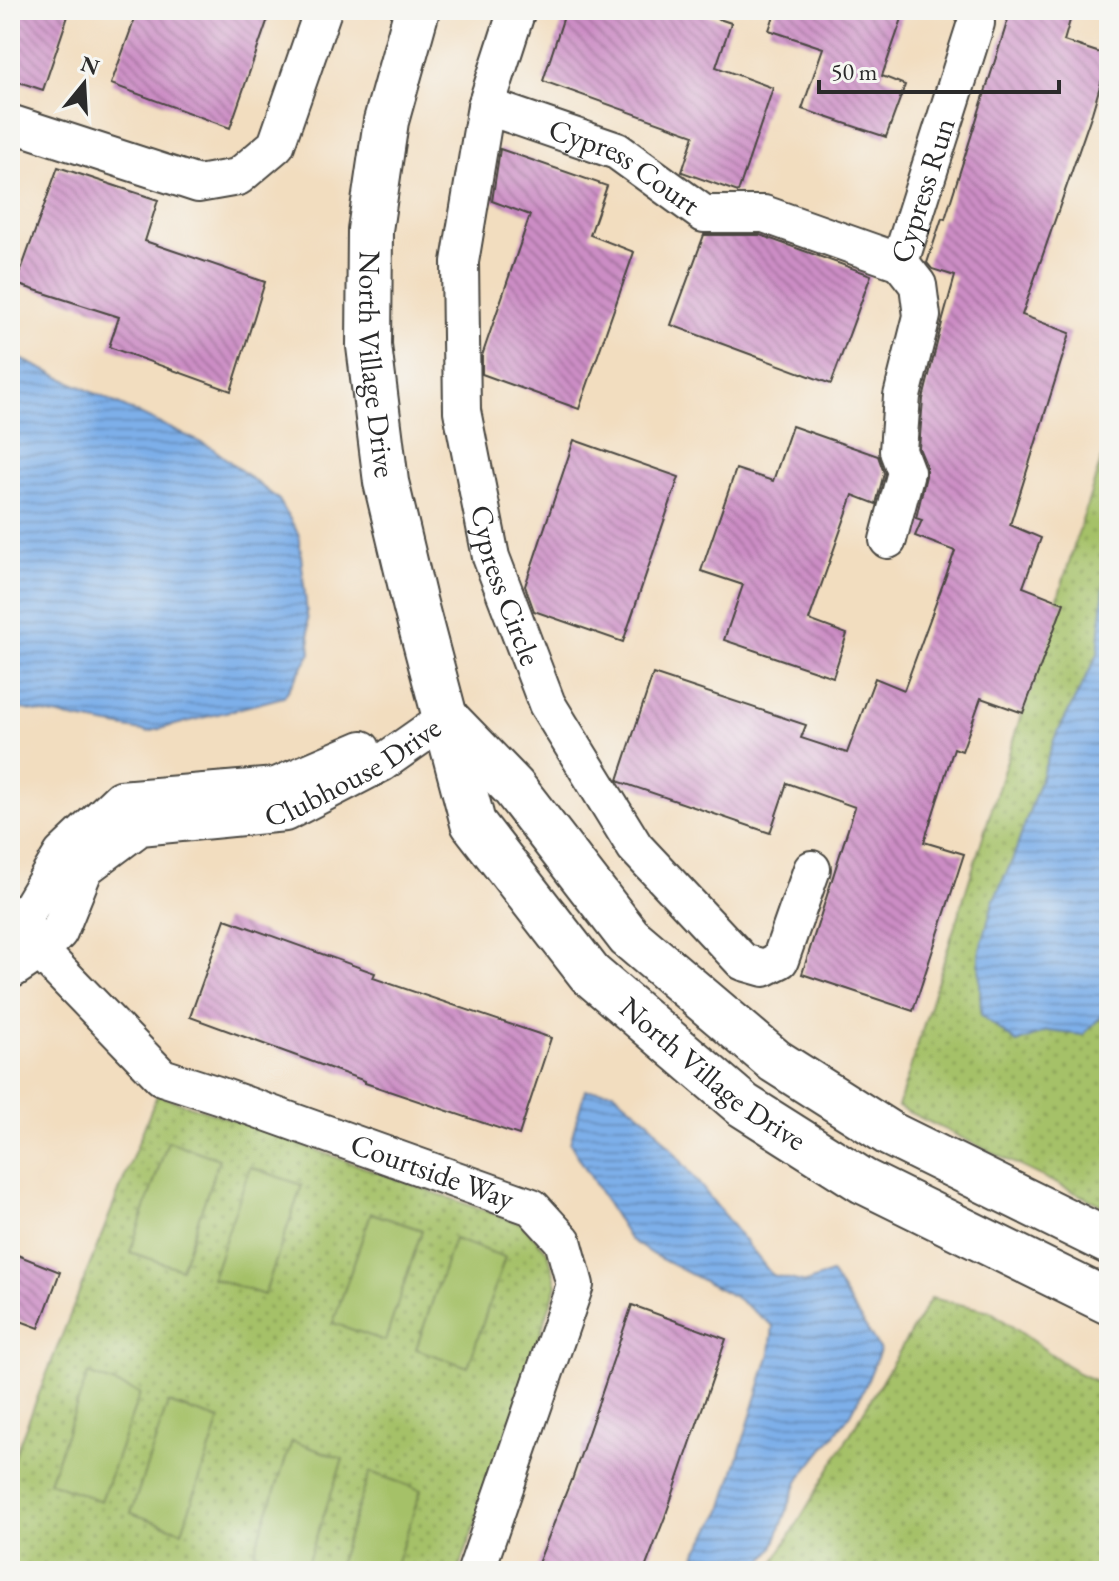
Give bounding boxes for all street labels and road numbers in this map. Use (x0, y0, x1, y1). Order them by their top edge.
street label: Cypress Court (544, 109, 708, 224)
street label: Cypress Run (881, 113, 964, 268)
street label: North Village Drive (350, 251, 405, 480)
street label: Cypress Circle (462, 502, 550, 671)
street label: Clubhouse Drive (263, 708, 448, 834)
street label: North Village Drive (612, 988, 814, 1159)
street label: Courtside Way (346, 1124, 520, 1218)

